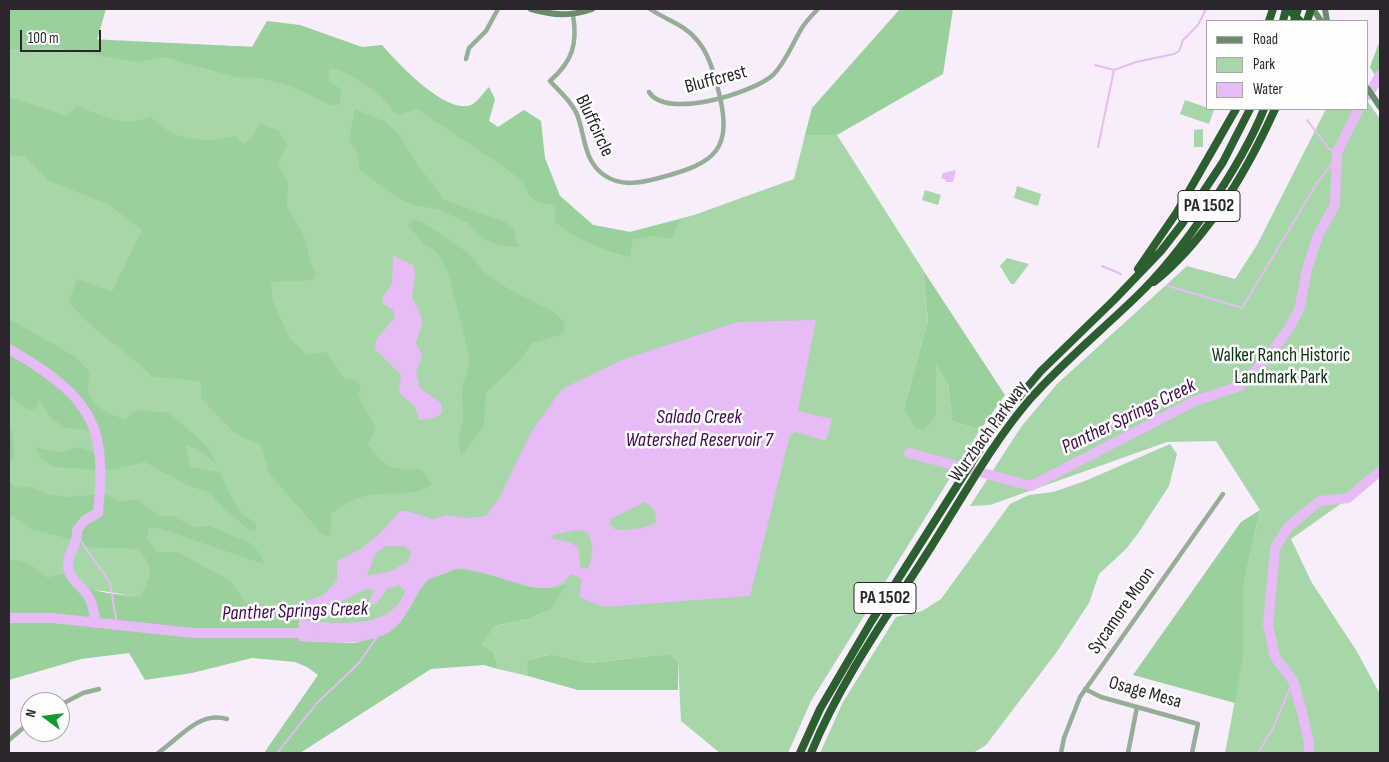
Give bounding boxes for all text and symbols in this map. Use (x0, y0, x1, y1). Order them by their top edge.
scale bar (22, 20, 104, 52)
legend (1206, 20, 1369, 110)
text: 100 m (28, 29, 59, 48)
text: Road (1253, 30, 1278, 49)
text: Park (1253, 55, 1275, 74)
street label: Bluffcrest (682, 61, 750, 99)
text: Water (1253, 80, 1283, 99)
street label: Bluffcircle (570, 92, 618, 160)
road number: PA 1502 (1178, 190, 1240, 222)
park label: Walker Ranch Historic Landmark Park (1212, 345, 1350, 389)
water label: Panther Springs Creek (1058, 374, 1200, 460)
street label: Wurzbach Parkway (945, 377, 1033, 487)
water label: Salado Creek Watershed Reservoir 7 (625, 406, 773, 453)
street label: Sycamore Moon (1084, 563, 1160, 659)
road number: PA 1502 (854, 582, 916, 614)
water label: Panther Springs Creek (222, 597, 368, 627)
street label: Osage Mesa (1106, 672, 1184, 714)
north arrow (20, 692, 70, 742)
text: N (22, 707, 40, 719)

